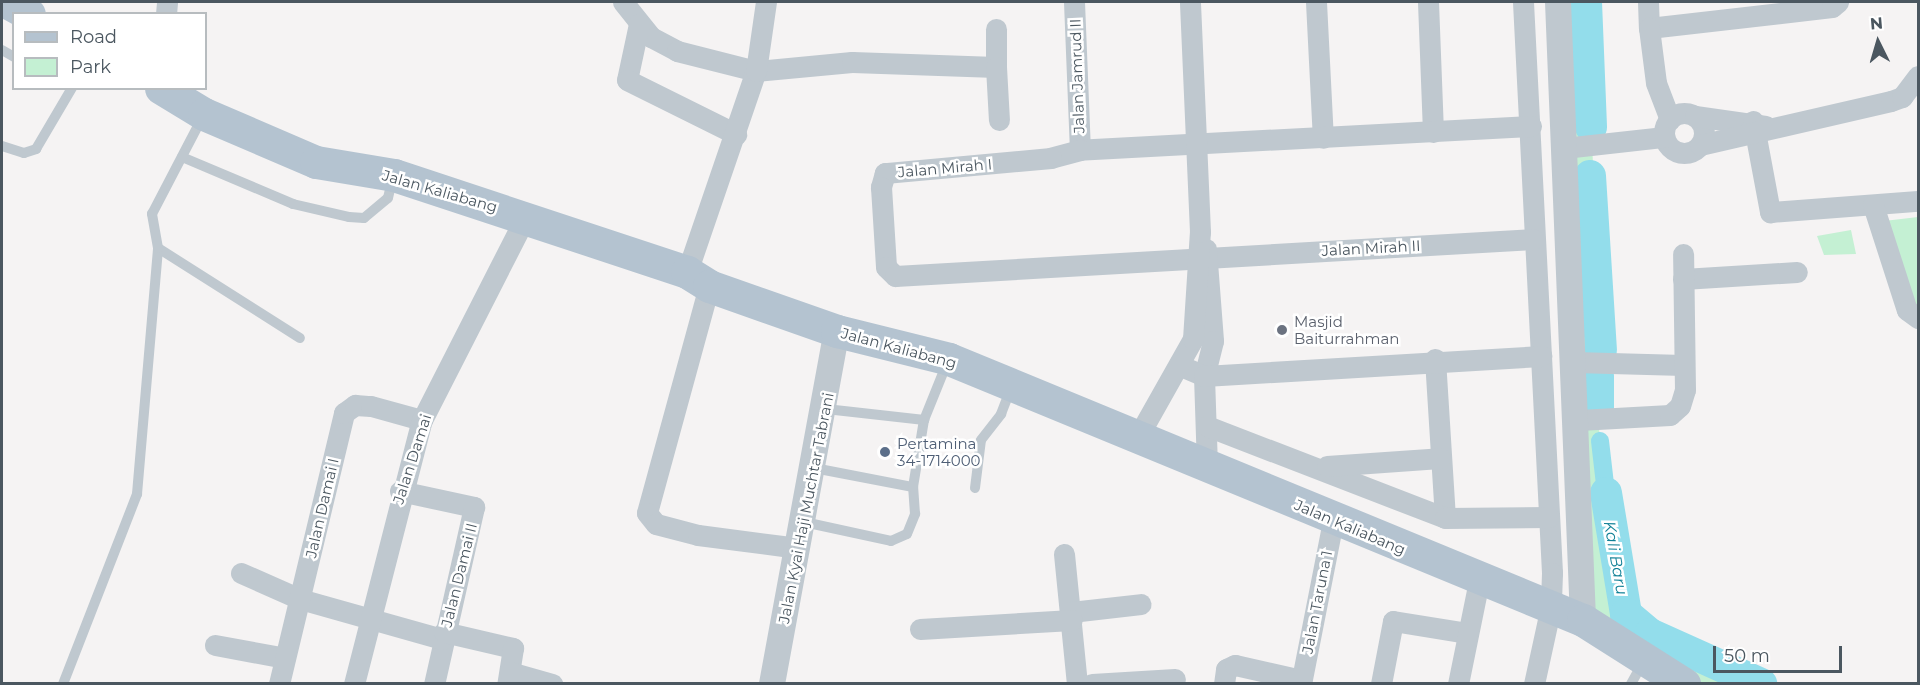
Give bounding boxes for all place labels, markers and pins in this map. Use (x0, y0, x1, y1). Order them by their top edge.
place label: Masjid Baiturrahman (1294, 312, 1399, 347)
marker: Masjid Baiturrahman (1275, 323, 1289, 337)
place label: Pertamina 34-1714000 (897, 434, 981, 469)
marker: Pertamina 34-1714000 (878, 445, 892, 459)

